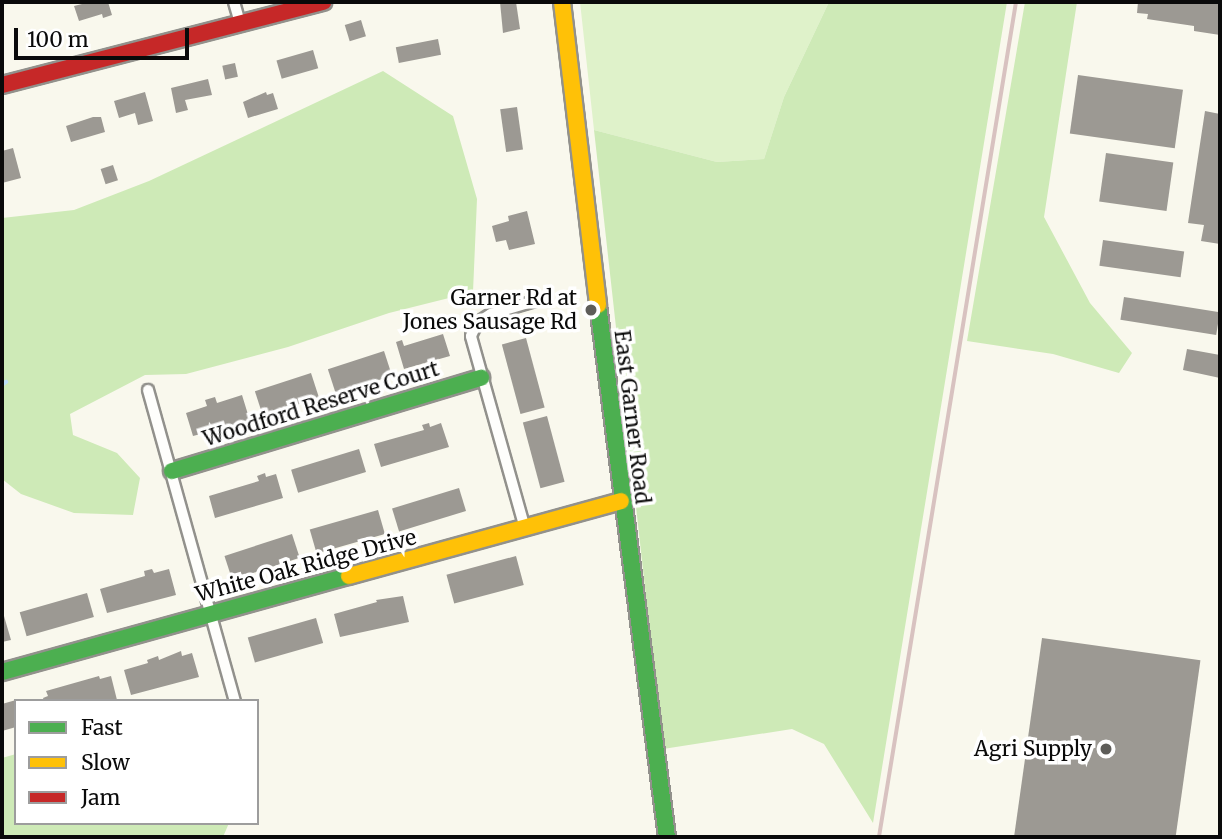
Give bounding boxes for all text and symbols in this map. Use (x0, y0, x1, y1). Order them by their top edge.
scale bar (18, 14, 192, 58)
text: 100 m (27, 26, 89, 53)
place label: Garner Rd at Jones Sausage Rd (403, 285, 577, 335)
marker: Garner Rd at Jones Sausage Rd (583, 302, 599, 318)
street label: East Garner Road (609, 329, 655, 505)
street label: Woodford Reserve Court (200, 356, 442, 452)
street label: White Oak Ridge Drive (193, 524, 419, 608)
legend (14, 699, 259, 825)
text: Fast (81, 714, 123, 741)
place label: Agri Supply (974, 736, 1092, 762)
marker: Agri Supply (1098, 741, 1114, 757)
text: Slow (81, 749, 130, 776)
text: Jam (81, 784, 120, 811)

